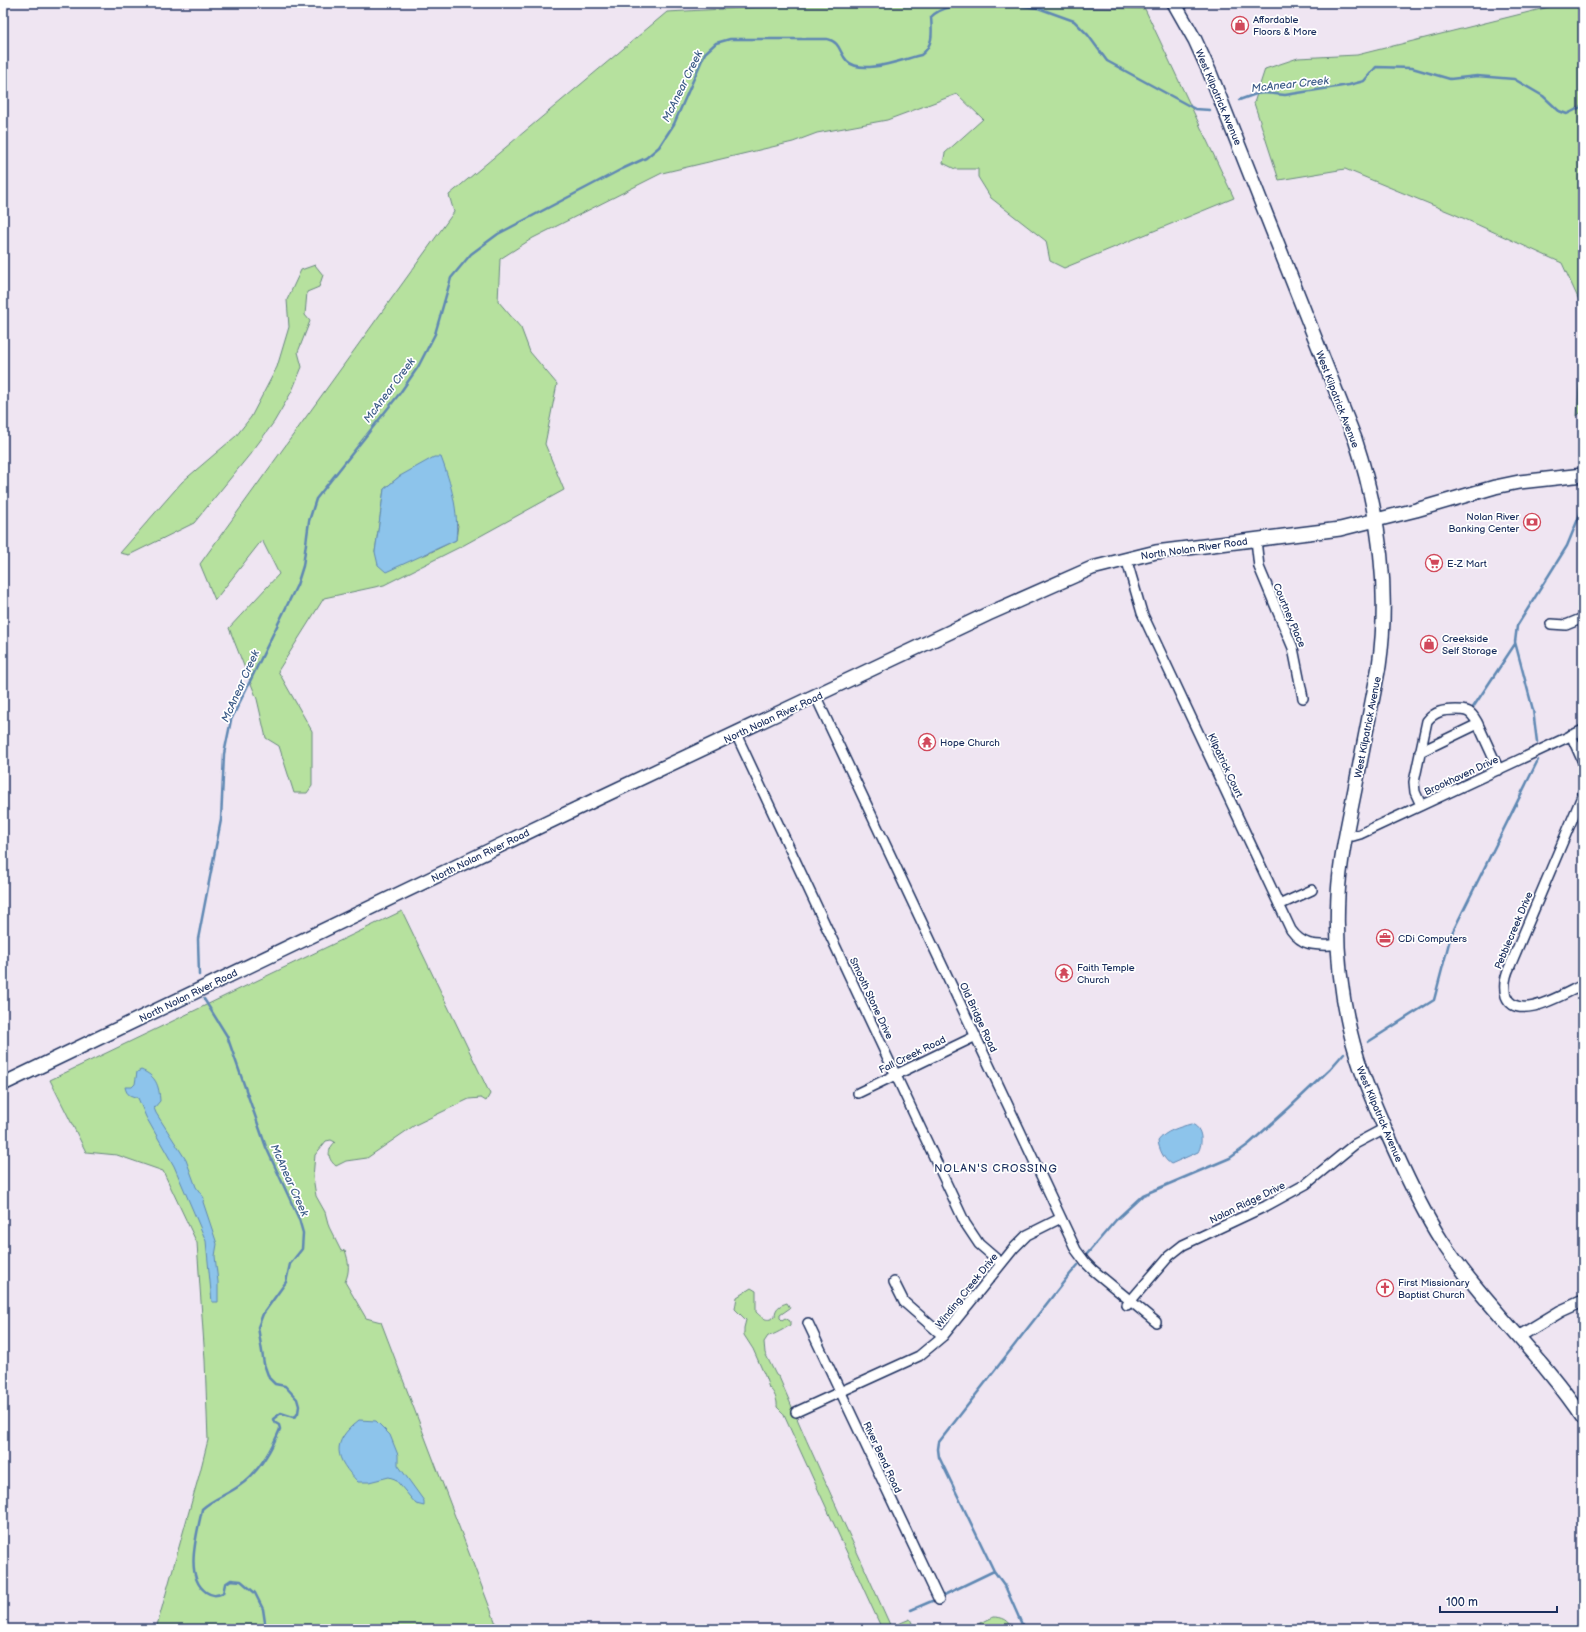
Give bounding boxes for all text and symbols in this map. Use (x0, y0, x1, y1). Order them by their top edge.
place label: Affordable Floors & More (1253, 14, 1317, 38)
shop icon: Affordable Floors & More (1230, 15, 1250, 35)
water label: McAnear Creek (660, 48, 706, 124)
street label: West Kilpatrick Avenue (1192, 48, 1244, 147)
water label: McAnear Creek (1251, 74, 1330, 95)
street label: West Kilpatrick Avenue (1313, 349, 1361, 450)
water label: McAnear Creek (361, 355, 418, 425)
place label: Nolan River Banking Center (1449, 511, 1519, 535)
bank icon: Nolan River Banking Center (1522, 512, 1542, 532)
street label: North Nolan River Road (1140, 536, 1249, 562)
supermarket icon: E-Z Mart (1424, 553, 1444, 573)
place label: E-Z Mart (1447, 558, 1487, 570)
street label: Courtney Place (1270, 582, 1308, 649)
place label: Creekside Self Storage (1442, 633, 1497, 657)
shop icon: Creekside Self Storage (1419, 634, 1439, 654)
water label: McAnear Creek (219, 648, 262, 724)
street label: West Kilpatrick Avenue (1352, 675, 1384, 779)
street label: North Nolan River Road (722, 690, 825, 746)
street label: Kilpatrick Court (1205, 731, 1245, 799)
temple icon: Hope Church (917, 732, 937, 752)
place label: Hope Church (940, 737, 1000, 749)
street label: Brookhaven Drive (1423, 753, 1500, 798)
street label: North Nolan River Road (429, 827, 532, 885)
street label: Pebblecreek Drive (1492, 890, 1536, 971)
office icon: CDi Computers (1375, 928, 1395, 948)
place label: CDi Computers (1398, 933, 1467, 945)
street label: Smooth Stone Drive (847, 956, 895, 1041)
place label: Faith Temple Church (1077, 962, 1135, 986)
temple icon: Faith Temple Church (1054, 963, 1074, 983)
street label: North Nolan River Road (137, 967, 240, 1025)
street label: Old Bridge Road (957, 981, 1000, 1054)
street label: Fall Creek Road (877, 1033, 948, 1076)
street label: West Kilpatrick Avenue (1353, 1065, 1405, 1164)
water label: McAnear Creek (268, 1142, 312, 1219)
district label: NOLAN'S CROSSING (934, 1162, 1058, 1175)
street label: Nolan Ridge Drive (1208, 1179, 1287, 1226)
street label: Winding Creek Drive (933, 1251, 1001, 1330)
place label: First Missionary Baptist Church (1398, 1277, 1470, 1301)
church icon: First Missionary Baptist Church (1375, 1278, 1395, 1298)
street label: River Bend Road (860, 1420, 904, 1495)
scale bar (1440, 1588, 1557, 1614)
text: 100 m (1446, 1595, 1478, 1610)

